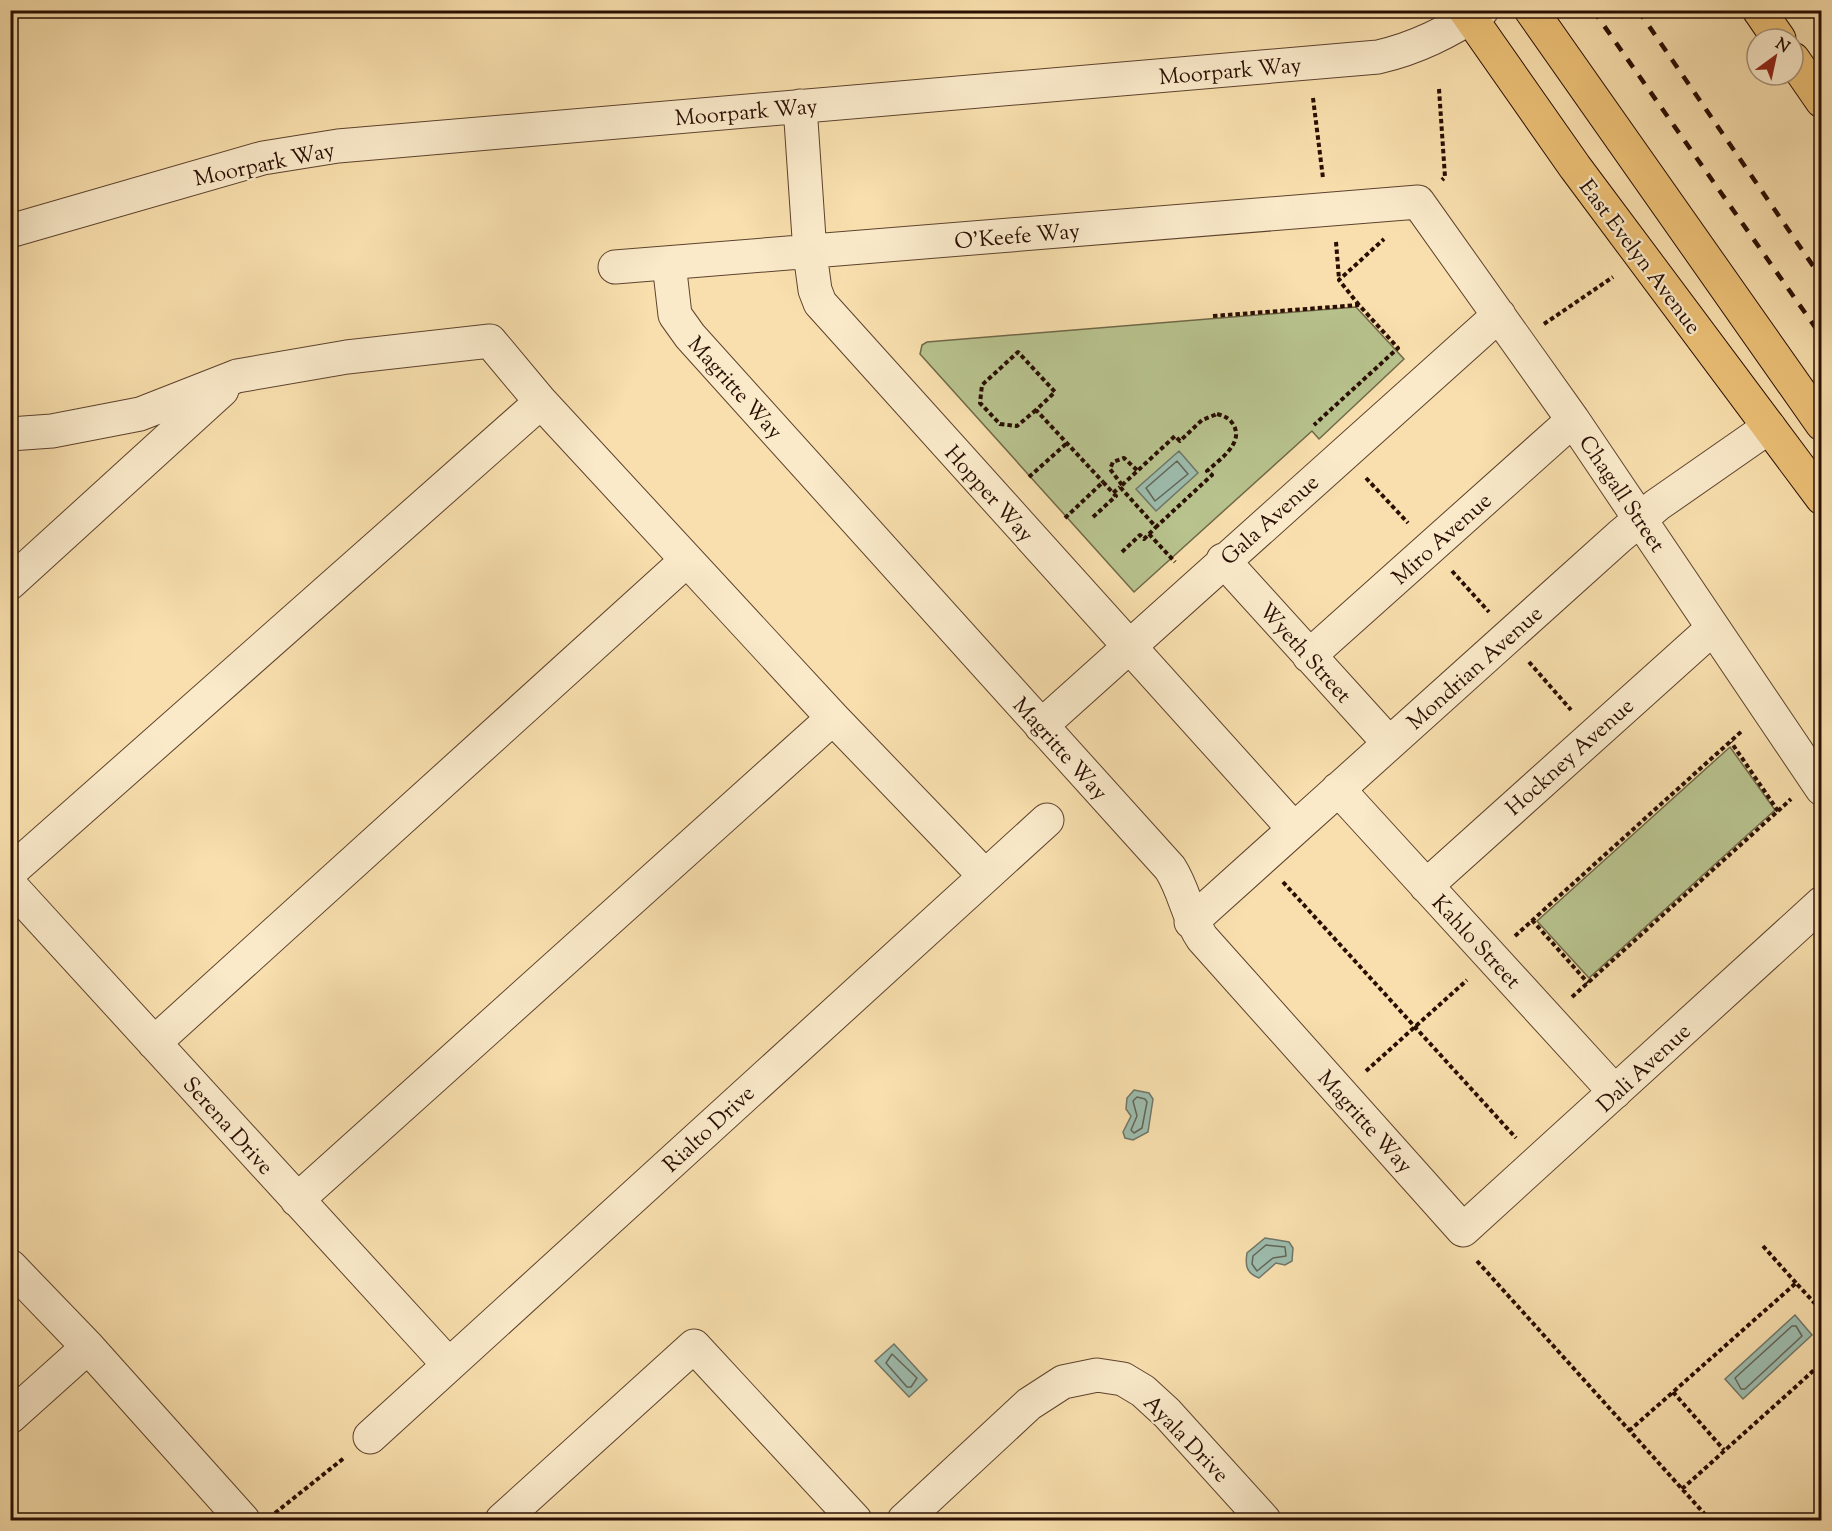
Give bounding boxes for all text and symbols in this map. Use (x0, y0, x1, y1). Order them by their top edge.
north arrow (1745, 27, 1805, 87)
text: N (1770, 33, 1794, 60)
street label: Moorpark Way (1158, 51, 1303, 95)
street label: Moorpark Way (674, 92, 819, 136)
street label: Moorpark Way (191, 135, 338, 196)
street label: East Evelyn Avenue (1570, 174, 1708, 342)
street label: O'Keefe Way (953, 217, 1081, 259)
street label: Magritte Way (679, 330, 789, 448)
street label: Chagall Street (1569, 430, 1672, 560)
street label: Hopper Way (936, 440, 1040, 551)
street label: Gala Avenue (1215, 468, 1327, 574)
street label: Miro Avenue (1386, 487, 1500, 594)
street label: Wyeth Street (1250, 597, 1358, 712)
street label: Mondrian Avenue (1401, 600, 1551, 739)
street label: Magritte Way (1004, 691, 1114, 809)
street label: Hockney Avenue (1500, 692, 1642, 825)
street label: Kahlo Street (1423, 889, 1527, 998)
street label: Dali Avenue (1591, 1017, 1699, 1121)
street label: Magritte Way (1309, 1064, 1419, 1182)
street label: Serena Drive (174, 1071, 280, 1183)
street label: Rialto Drive (657, 1079, 763, 1181)
street label: Ayala Drive (1135, 1389, 1235, 1491)

